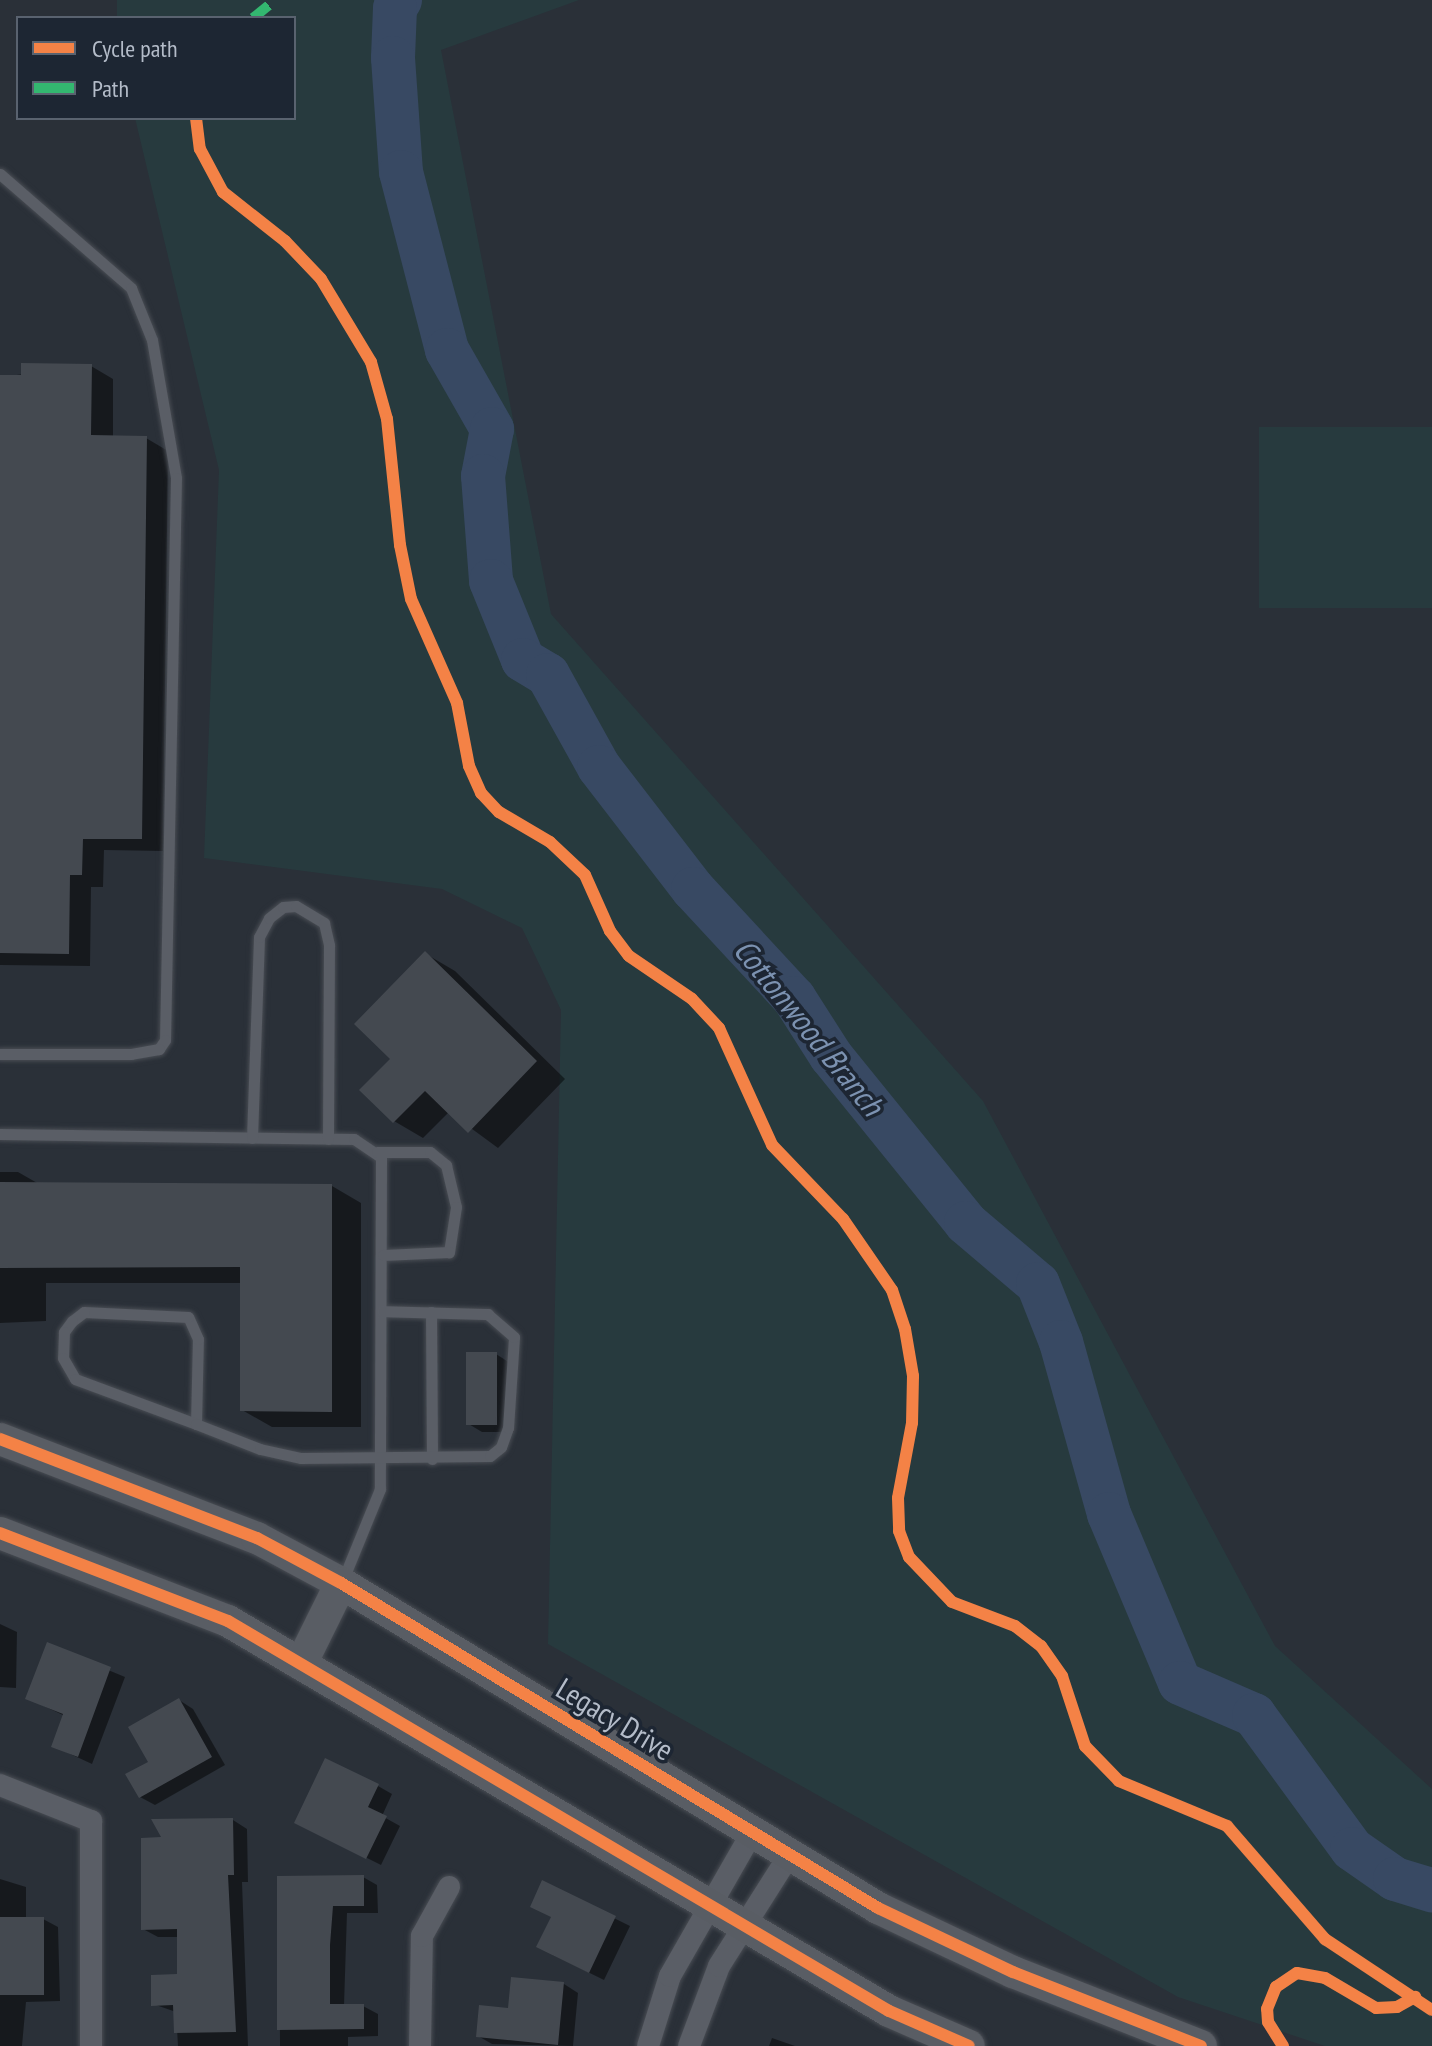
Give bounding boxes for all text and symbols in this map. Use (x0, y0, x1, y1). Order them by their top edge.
legend (16, 16, 296, 120)
text: Cycle path (92, 33, 178, 64)
text: Path (92, 73, 129, 104)
water label: Cottonwood Branch (726, 931, 892, 1123)
street label: Legacy Drive (550, 1670, 680, 1768)

